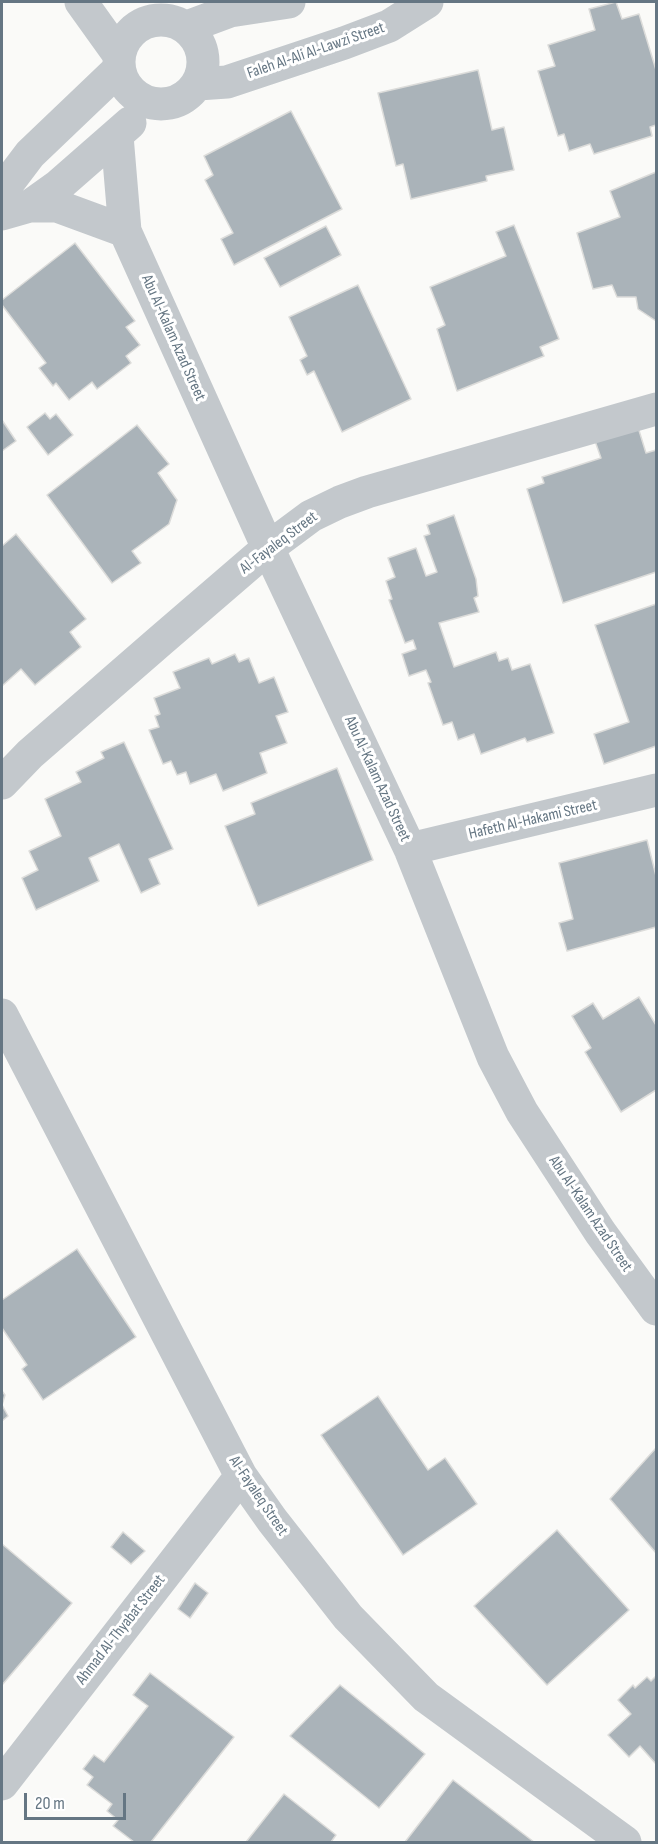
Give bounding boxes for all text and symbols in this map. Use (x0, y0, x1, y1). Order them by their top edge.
street label: Faleh Al-Ali Al-Lawzi Street (245, 18, 387, 84)
street label: Abu Al-Kalam Azad Street (137, 272, 209, 404)
street label: Al-Fayaleq Street (236, 508, 322, 578)
street label: Abu Al-Kalam Azad Street (340, 713, 414, 845)
street label: Hafeth Al-Hakami Street (467, 796, 599, 844)
street label: Abu Al-Kalam Azad Street (544, 1152, 636, 1276)
street label: Al-Fayaleq Street (224, 1452, 292, 1540)
street label: Ahmad Al-Thyabat Street (72, 1571, 170, 1689)
scale bar (27, 1781, 129, 1819)
text: 20 m (35, 1793, 65, 1814)

